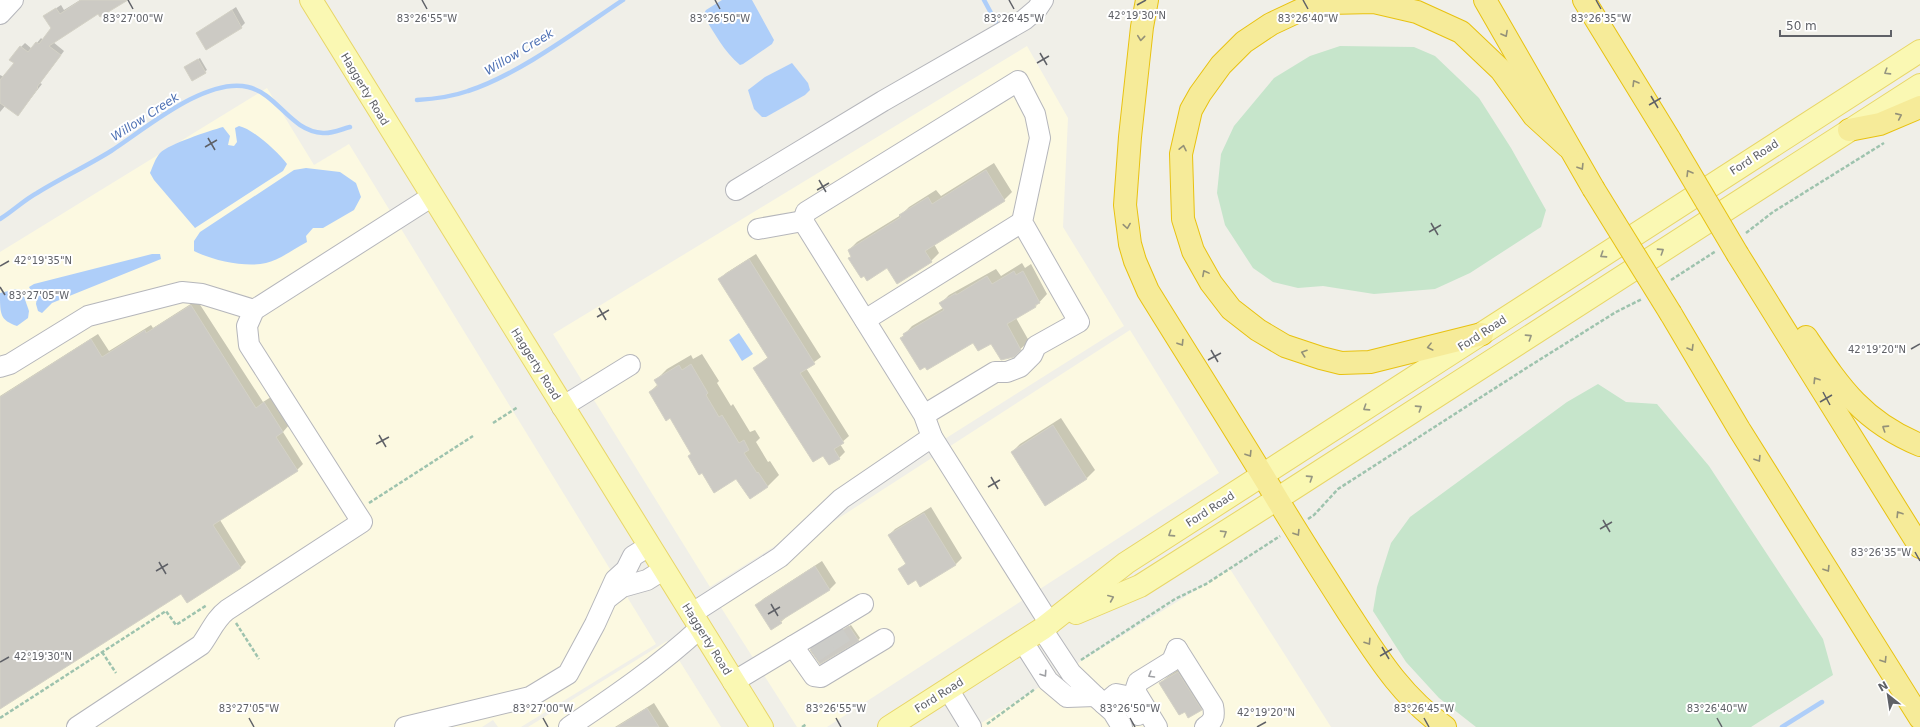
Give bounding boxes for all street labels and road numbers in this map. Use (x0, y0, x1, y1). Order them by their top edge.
street label: Haggerty Road (338, 51, 391, 128)
street label: Ford Road (1728, 137, 1781, 178)
street label: Ford Road (1456, 313, 1509, 354)
street label: Haggerty Road (508, 326, 563, 403)
street label: Ford Road (1184, 489, 1237, 530)
street label: Haggerty Road (679, 601, 734, 678)
street label: Ford Road (912, 675, 966, 716)

